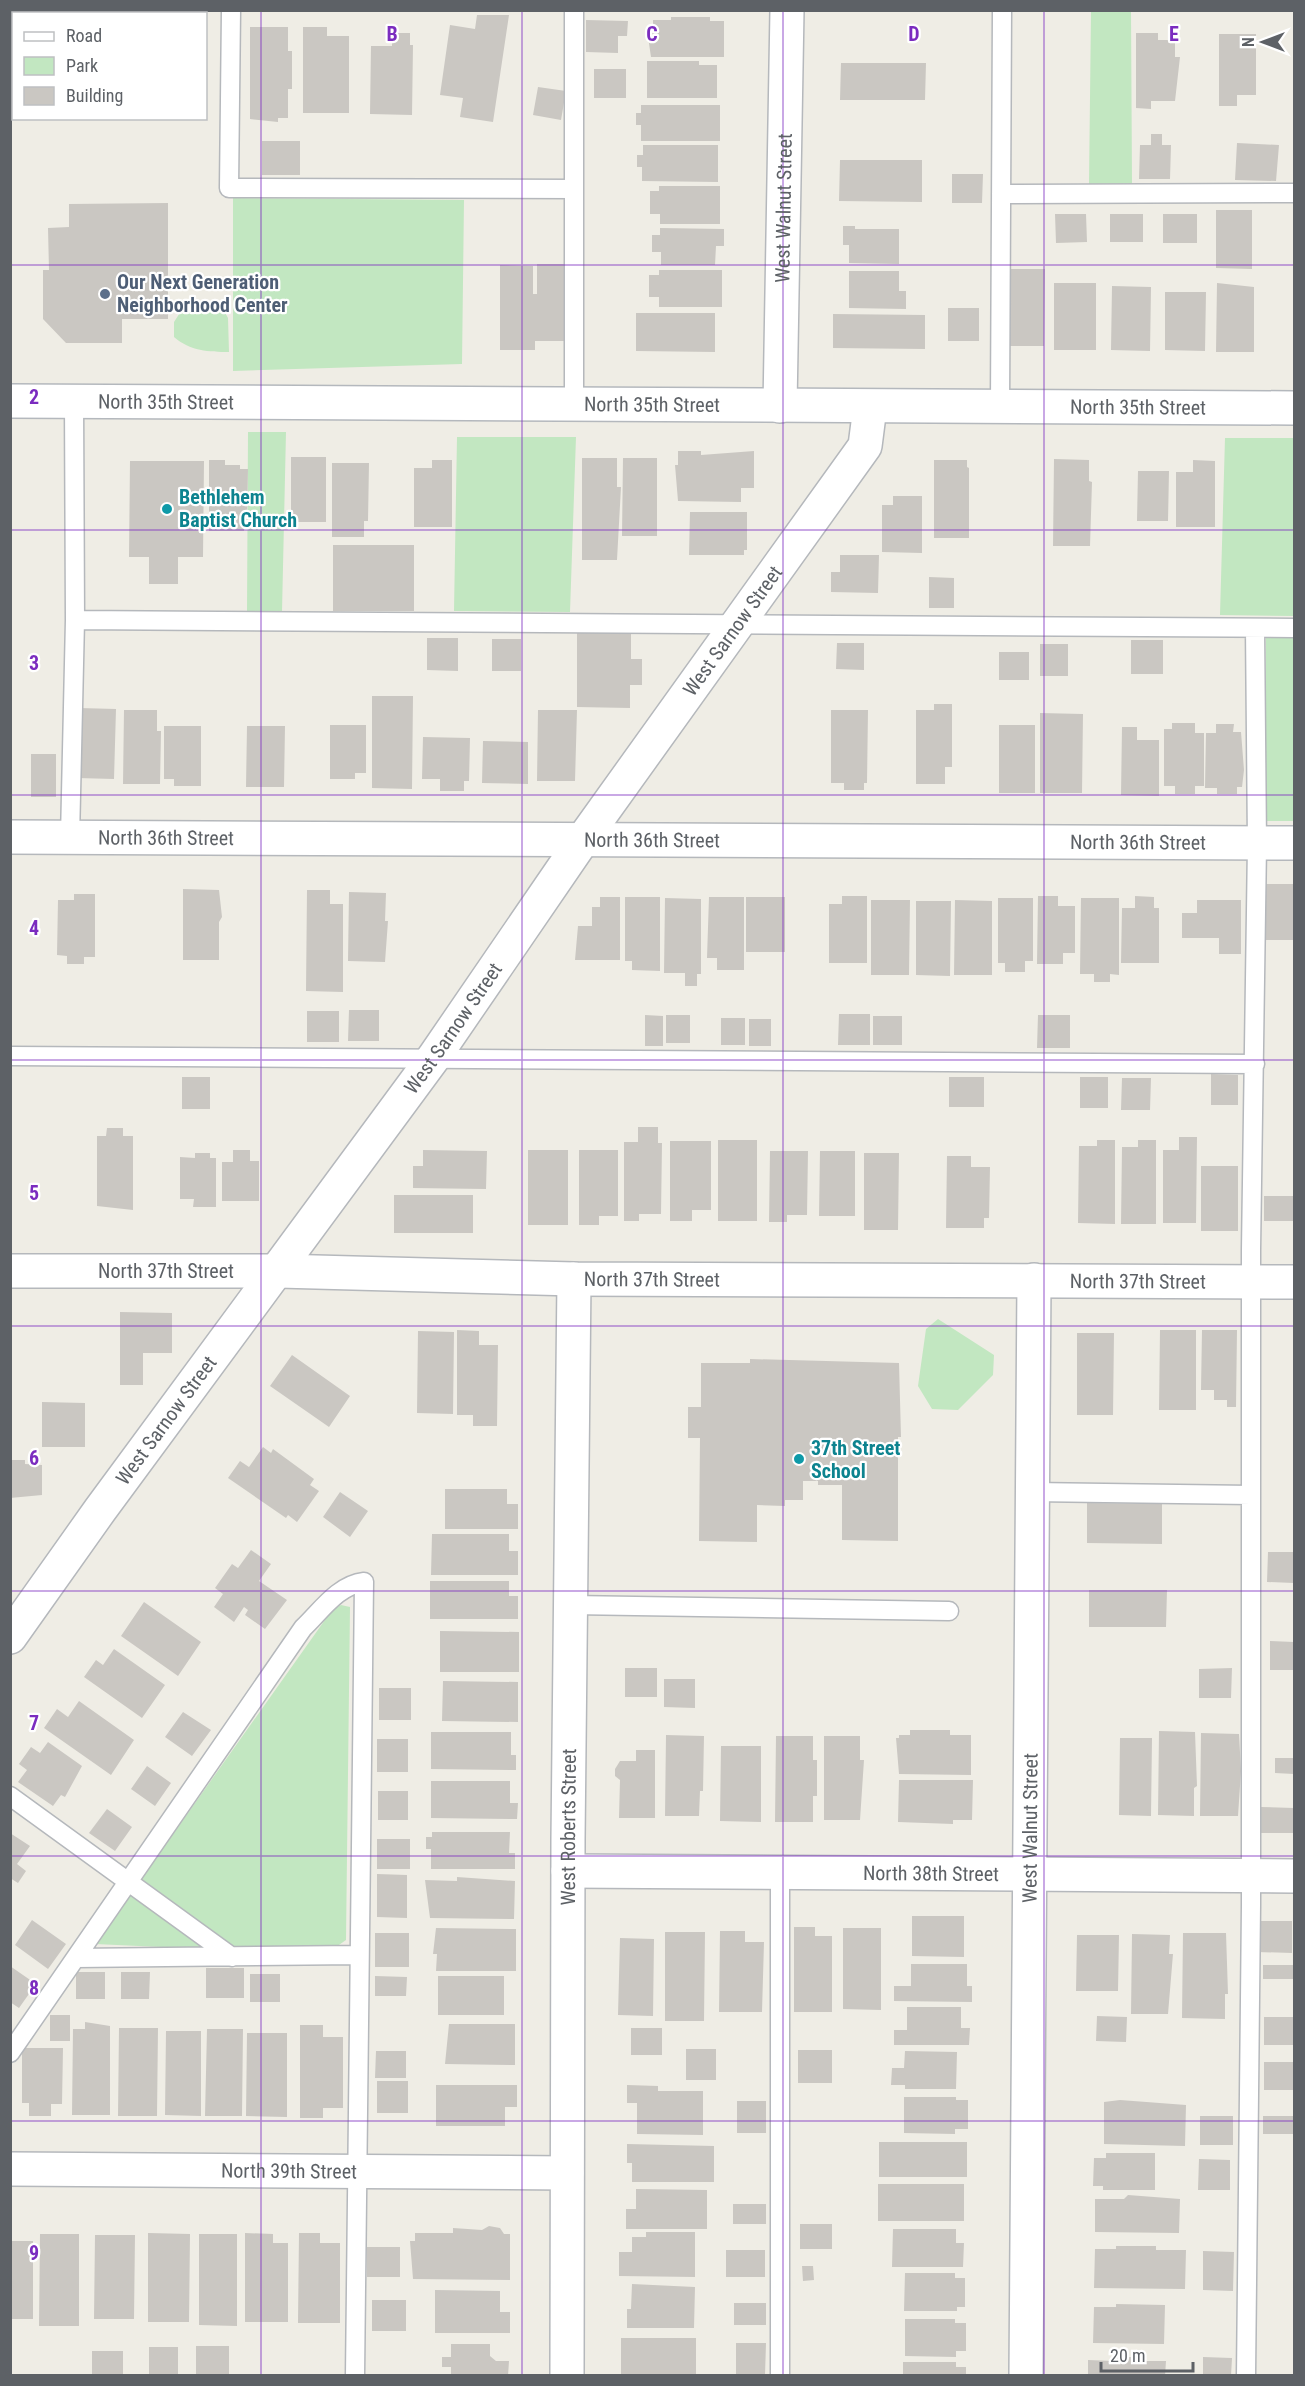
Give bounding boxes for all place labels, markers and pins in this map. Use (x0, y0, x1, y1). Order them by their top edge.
place label: Our Next Generation Neighborhood Center (117, 270, 288, 317)
marker: Our Next Generation Neighborhood Center (98, 287, 112, 301)
place label: Bethlehem Baptist Church (179, 485, 297, 532)
marker: Bethlehem Baptist Church (160, 502, 174, 516)
place label: 37th Street School (811, 1436, 900, 1483)
marker: 37th Street School (792, 1452, 806, 1466)

